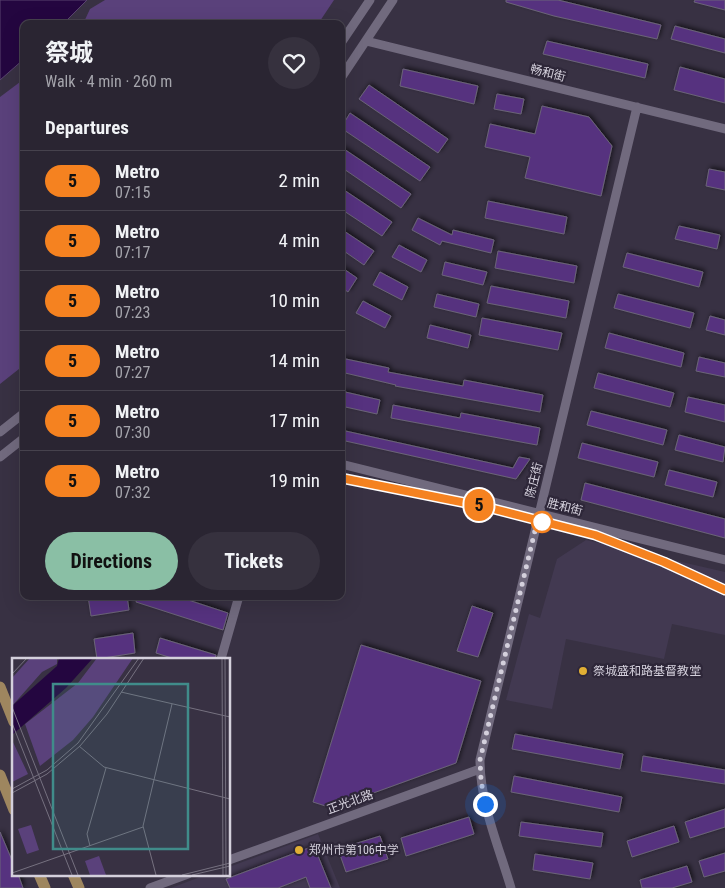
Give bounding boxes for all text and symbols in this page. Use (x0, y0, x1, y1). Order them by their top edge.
button: heart (268, 37, 320, 89)
text: 祭城 (45, 39, 93, 67)
street label: 畅和街 (529, 62, 567, 84)
text: Walk · 4 min · 260 m (45, 72, 172, 91)
text: Departures (45, 116, 129, 139)
text: Metro (115, 160, 160, 183)
text: 2 min (278, 169, 320, 192)
text: 5 (68, 170, 77, 191)
text: 07:15 (115, 183, 150, 202)
text: Metro (115, 220, 160, 243)
text: 4 min (278, 229, 320, 252)
text: 5 (68, 230, 77, 251)
text: 07:17 (115, 243, 150, 262)
text: Metro (115, 280, 160, 303)
text: 10 min (269, 289, 320, 312)
text: 5 (68, 290, 77, 311)
text: 07:23 (115, 303, 150, 322)
text: Metro (115, 340, 160, 363)
text: 14 min (269, 349, 320, 372)
text: 5 (68, 350, 77, 371)
text: 07:27 (115, 363, 150, 382)
text: Metro (115, 400, 160, 423)
text: 17 min (269, 409, 320, 432)
text: 5 (68, 410, 77, 431)
text: 07:30 (115, 423, 150, 442)
text: Metro (115, 460, 160, 483)
street label: 陈庄街 (523, 461, 545, 499)
text: 19 min (269, 469, 320, 492)
text: 5 (68, 470, 77, 491)
text: 07:32 (115, 483, 150, 502)
line badge: 5 (463, 489, 495, 521)
text: 5 (474, 494, 484, 515)
street label: 胜和街 (546, 496, 584, 518)
unlabelled marker (531, 511, 553, 533)
button: Directions (45, 532, 178, 590)
button: Tickets (188, 532, 320, 590)
inset map (12, 658, 230, 876)
place label: 祭城盛和路基督教堂 (593, 664, 701, 678)
marker: 祭城盛和路基督教堂 (577, 665, 589, 677)
street label: 正光北路 (325, 787, 375, 817)
your location (473, 792, 498, 817)
place label: 郑州市第106中学 (309, 843, 399, 857)
marker: 郑州市第106中学 (293, 844, 305, 856)

